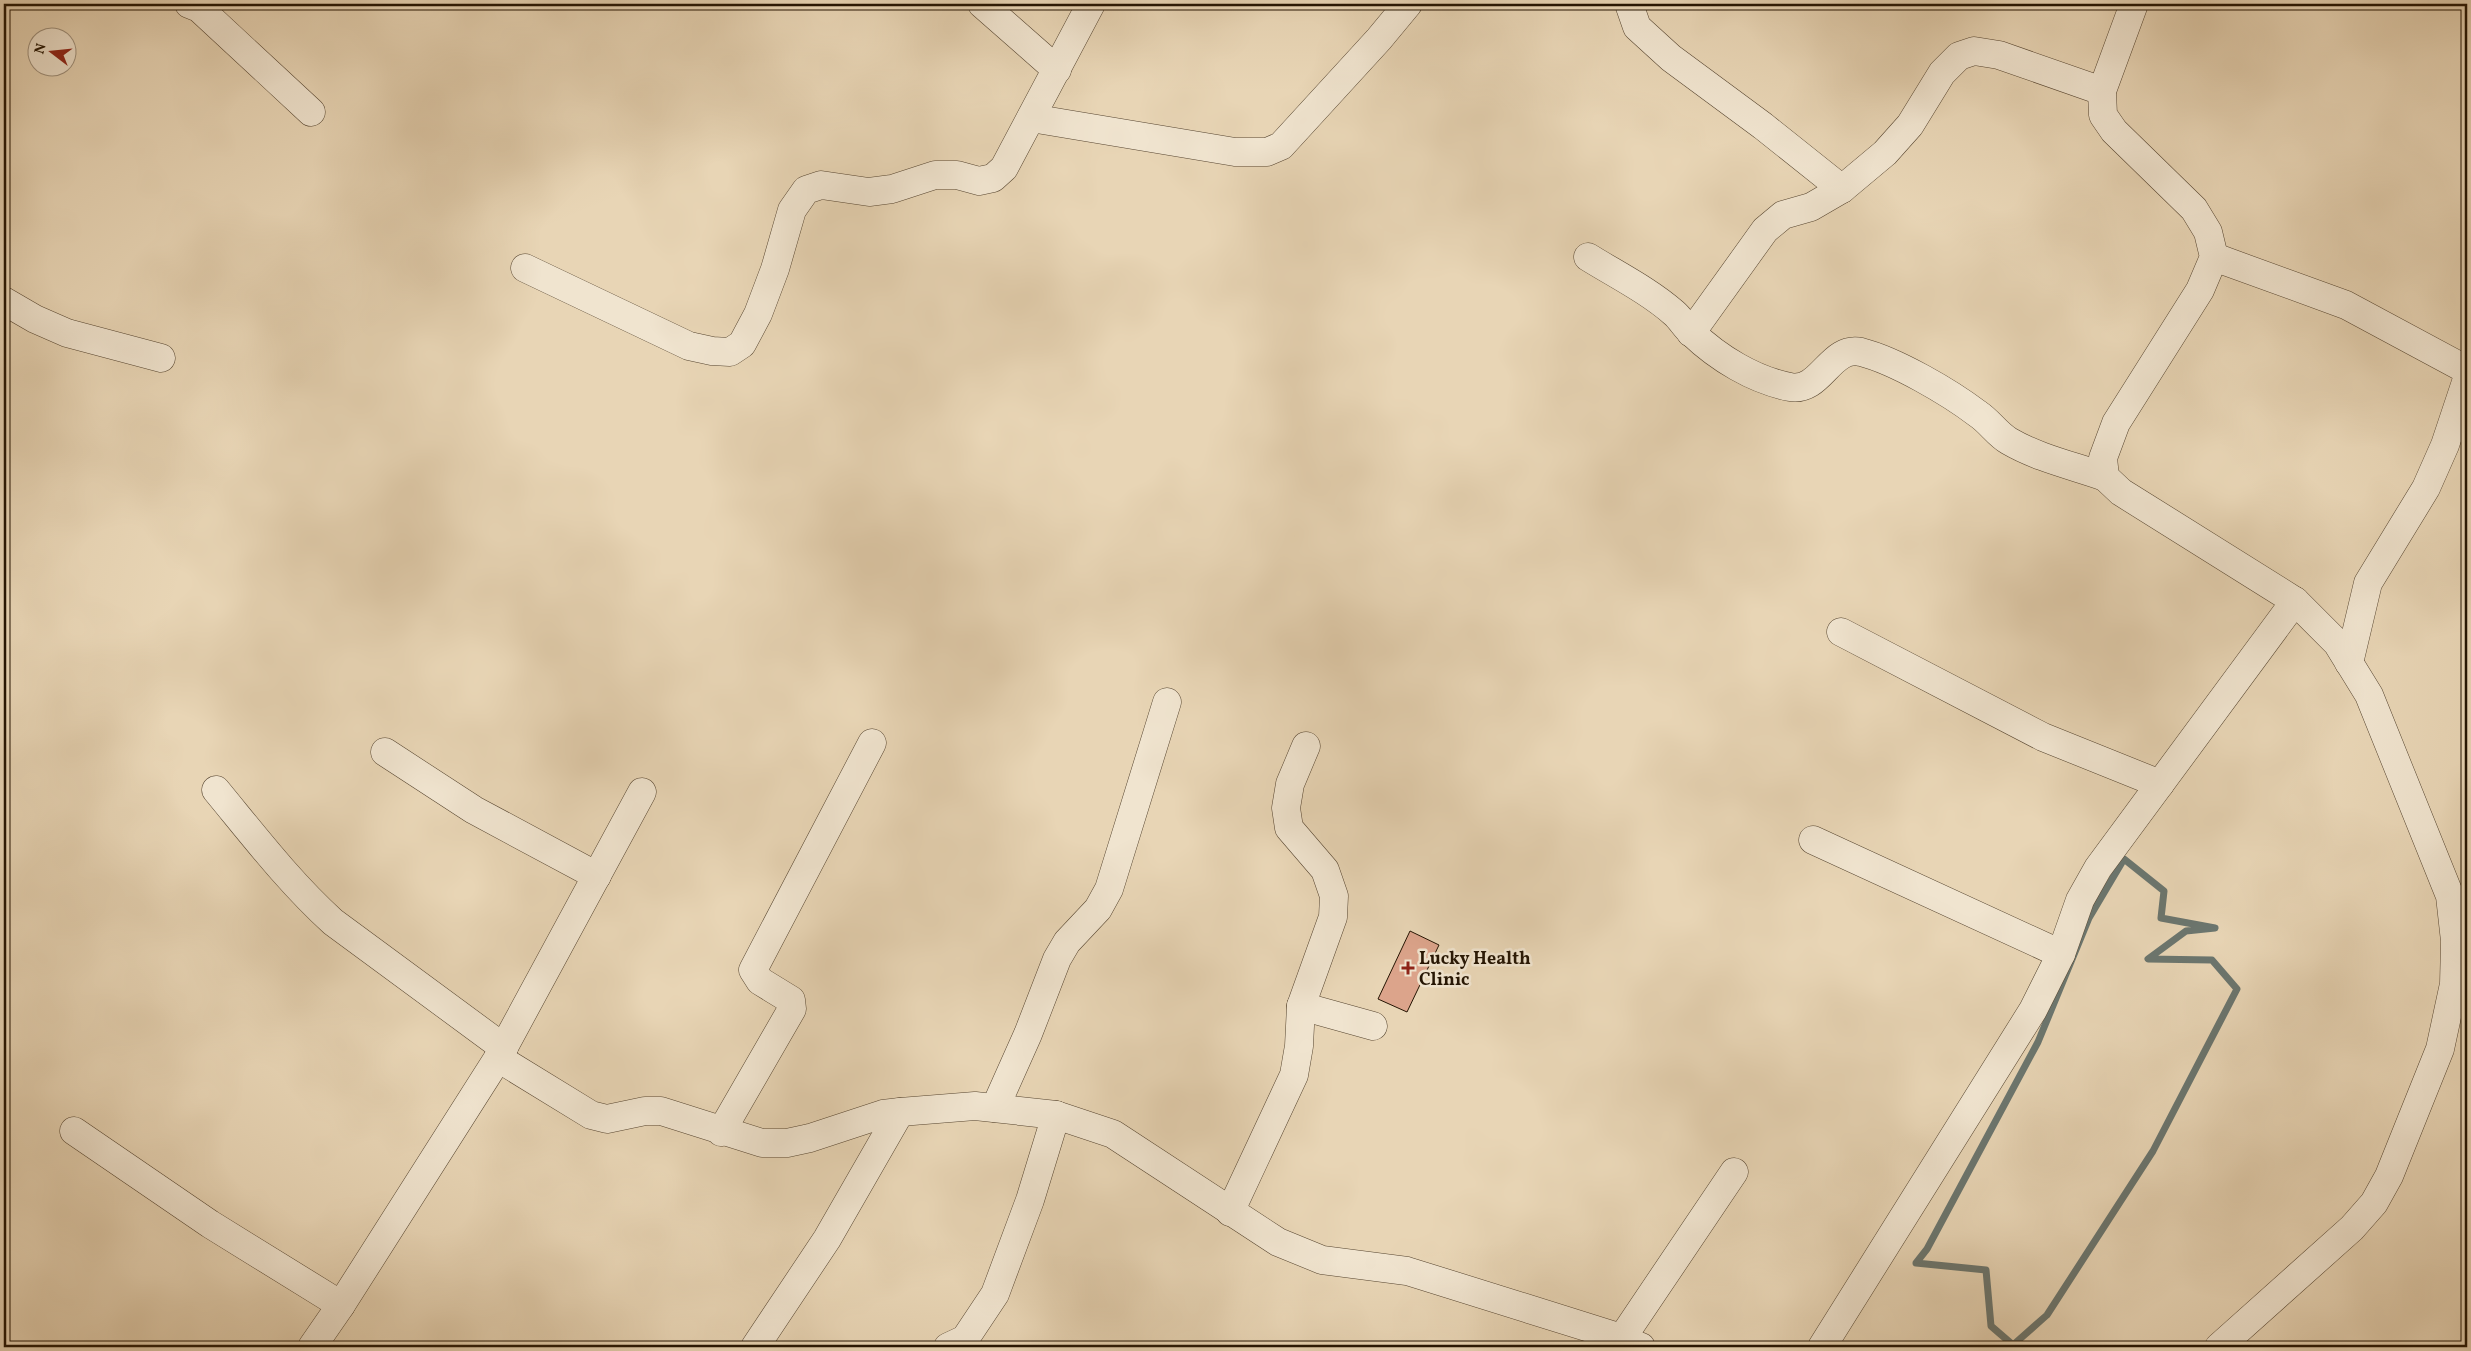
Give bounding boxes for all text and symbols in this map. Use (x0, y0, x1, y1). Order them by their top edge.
north arrow (28, 28, 78, 78)
text: N (30, 41, 51, 56)
place label: Lucky Health Clinic (1419, 947, 1531, 993)
marker: Lucky Health Clinic (1401, 961, 1415, 975)

